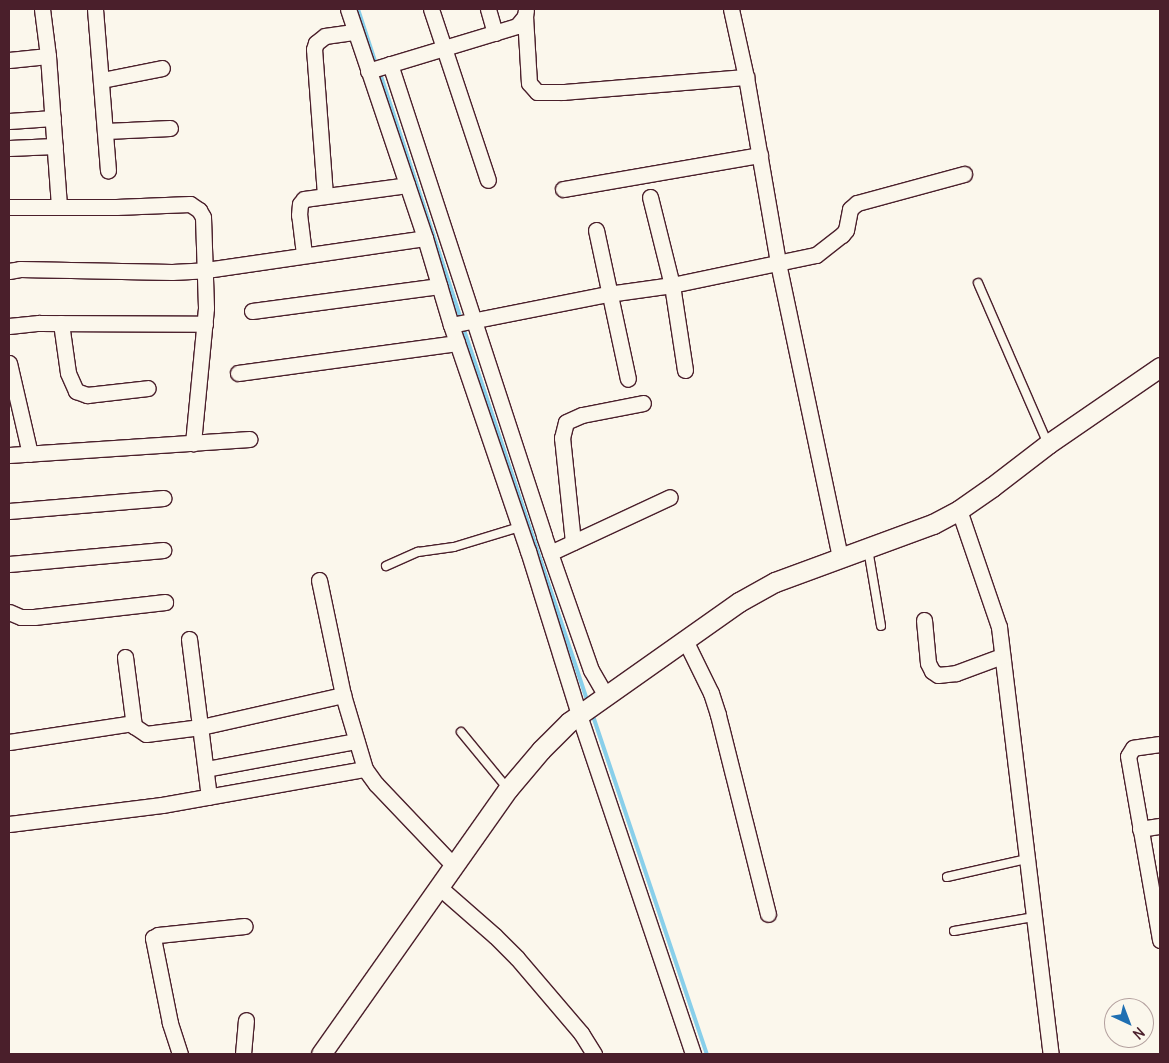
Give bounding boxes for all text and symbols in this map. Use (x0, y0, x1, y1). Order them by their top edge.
north arrow (1104, 998, 1154, 1048)
text: N (1129, 1023, 1148, 1043)

